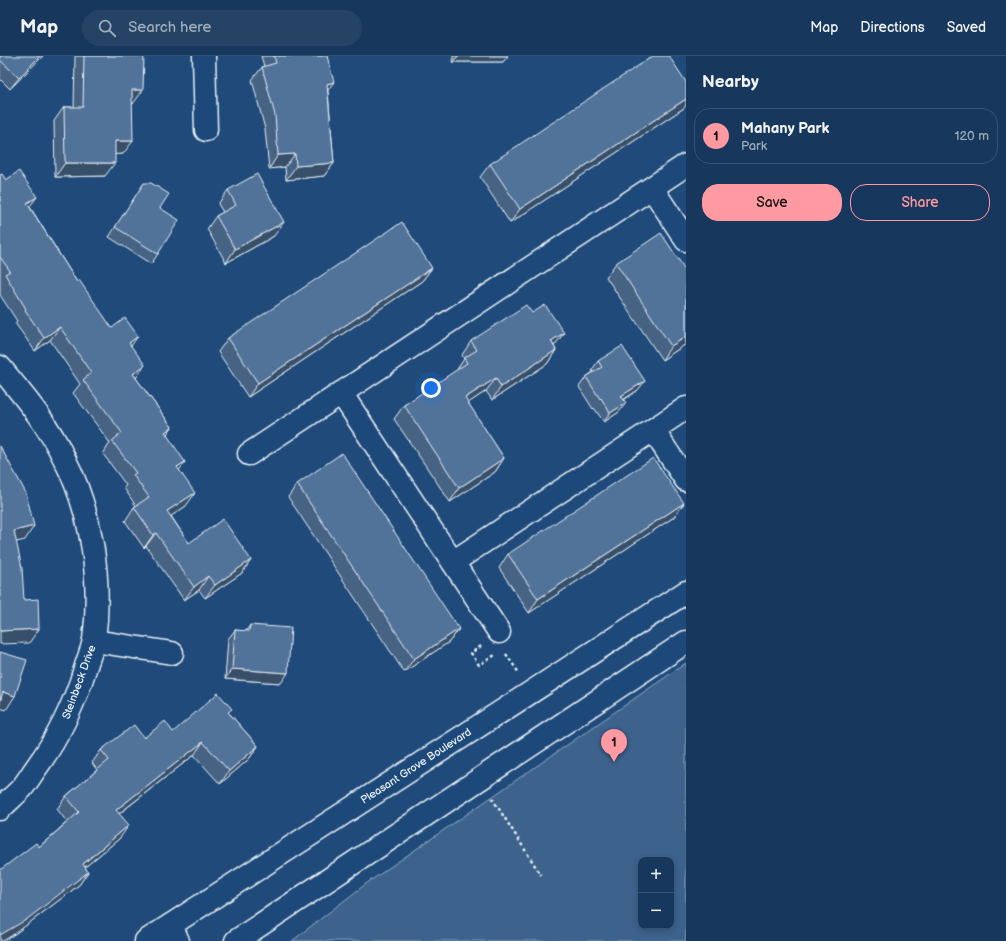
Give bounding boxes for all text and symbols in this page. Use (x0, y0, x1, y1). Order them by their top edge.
search box (82, 10, 362, 46)
text: Map (20, 16, 58, 39)
icon: search (96, 17, 118, 39)
text: Search here (128, 18, 211, 37)
text: Map (810, 19, 838, 36)
text: Directions (860, 19, 925, 36)
text: Saved (947, 19, 986, 36)
text: Nearby (702, 72, 759, 92)
text: Mahany Park (741, 119, 829, 138)
text: 1 (713, 128, 719, 144)
text: 120 m (954, 128, 989, 144)
text: Park (741, 138, 767, 154)
button: Save (702, 184, 842, 221)
button: Share (850, 184, 990, 221)
your location (421, 378, 441, 398)
street label: Steinbeck Drive (60, 643, 99, 721)
street label: Pleasant Grove Boulevard (358, 725, 474, 807)
pin: 1 (601, 729, 627, 762)
map controls (638, 857, 674, 929)
button: + (638, 857, 674, 893)
button: − (638, 893, 674, 929)

